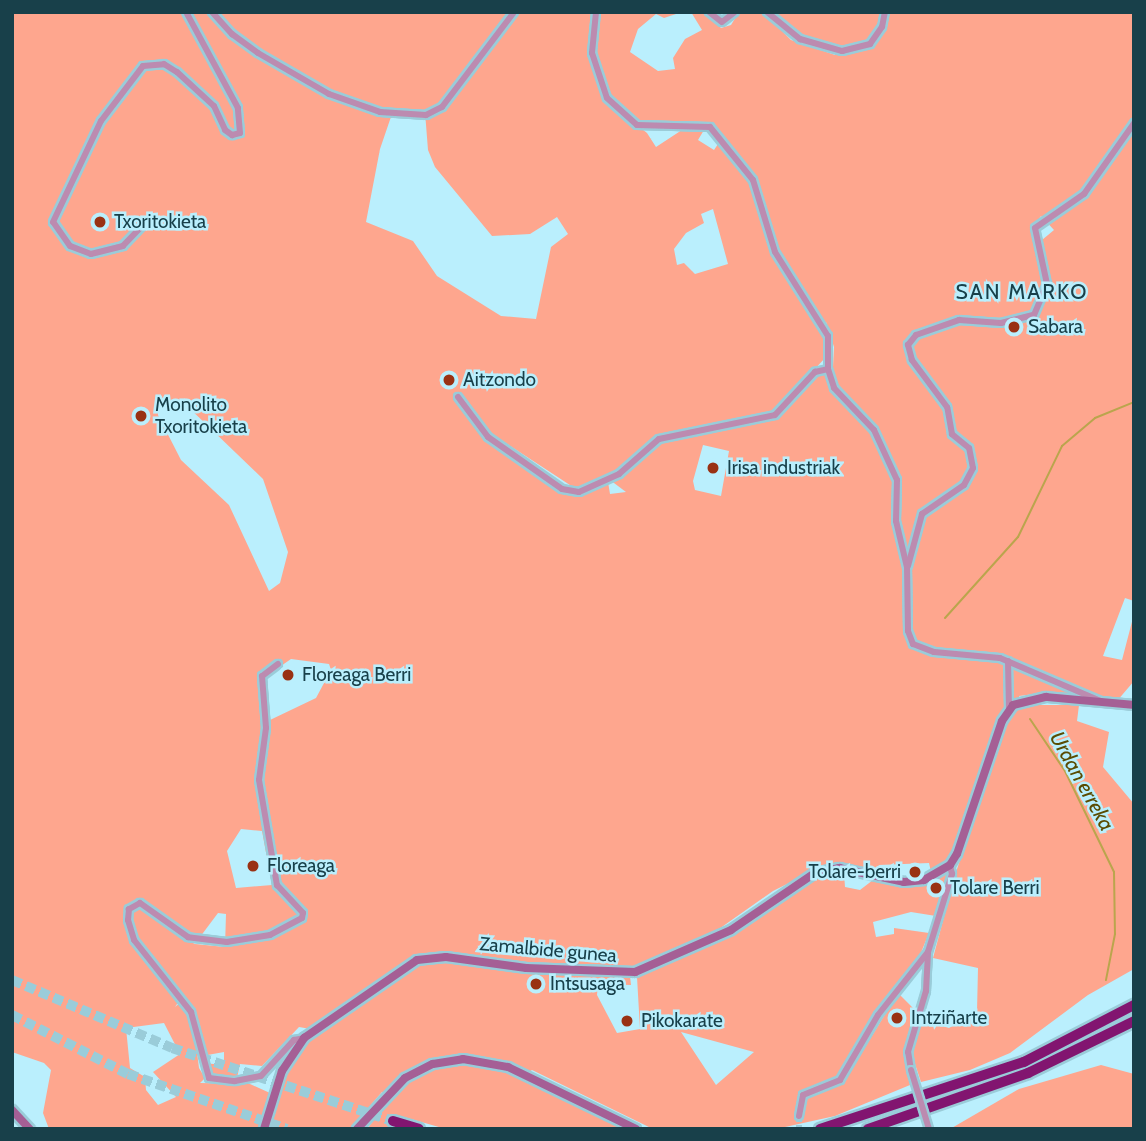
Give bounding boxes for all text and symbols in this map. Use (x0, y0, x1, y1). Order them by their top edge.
place label: Txoritokieta (114, 211, 206, 233)
marker: Txoritokieta (92, 214, 108, 230)
district label: SAN MARKO (957, 279, 1087, 305)
place label: Sabara (1028, 316, 1083, 338)
marker: Sabara (1006, 319, 1022, 335)
place label: Aitzondo (463, 369, 536, 391)
marker: Aitzondo (441, 372, 457, 388)
place label: Monolito Txoritokieta (155, 394, 247, 438)
marker: Monolito Txoritokieta (133, 408, 149, 424)
place label: Irisa industriak (727, 457, 840, 479)
marker: Irisa industriak (705, 460, 721, 476)
place label: Floreaga Berri (302, 664, 411, 686)
marker: Floreaga Berri (280, 667, 296, 683)
water label: Urdan erreka (1044, 727, 1120, 835)
place label: Floreaga (267, 855, 335, 877)
marker: Floreaga (245, 858, 261, 874)
place label: Tolare-berri (808, 861, 901, 883)
marker: Tolare-berri (907, 864, 923, 880)
place label: Tolare Berri (950, 877, 1040, 899)
marker: Tolare Berri (928, 880, 944, 896)
street label: Zamalbide gunea (478, 933, 618, 967)
place label: Intsusaga (550, 973, 625, 995)
marker: Intsusaga (528, 976, 544, 992)
place label: Intziñarte (911, 1007, 987, 1029)
place label: Pikokarate (641, 1010, 723, 1032)
marker: Intziñarte (889, 1010, 905, 1026)
marker: Pikokarate (619, 1013, 635, 1029)

